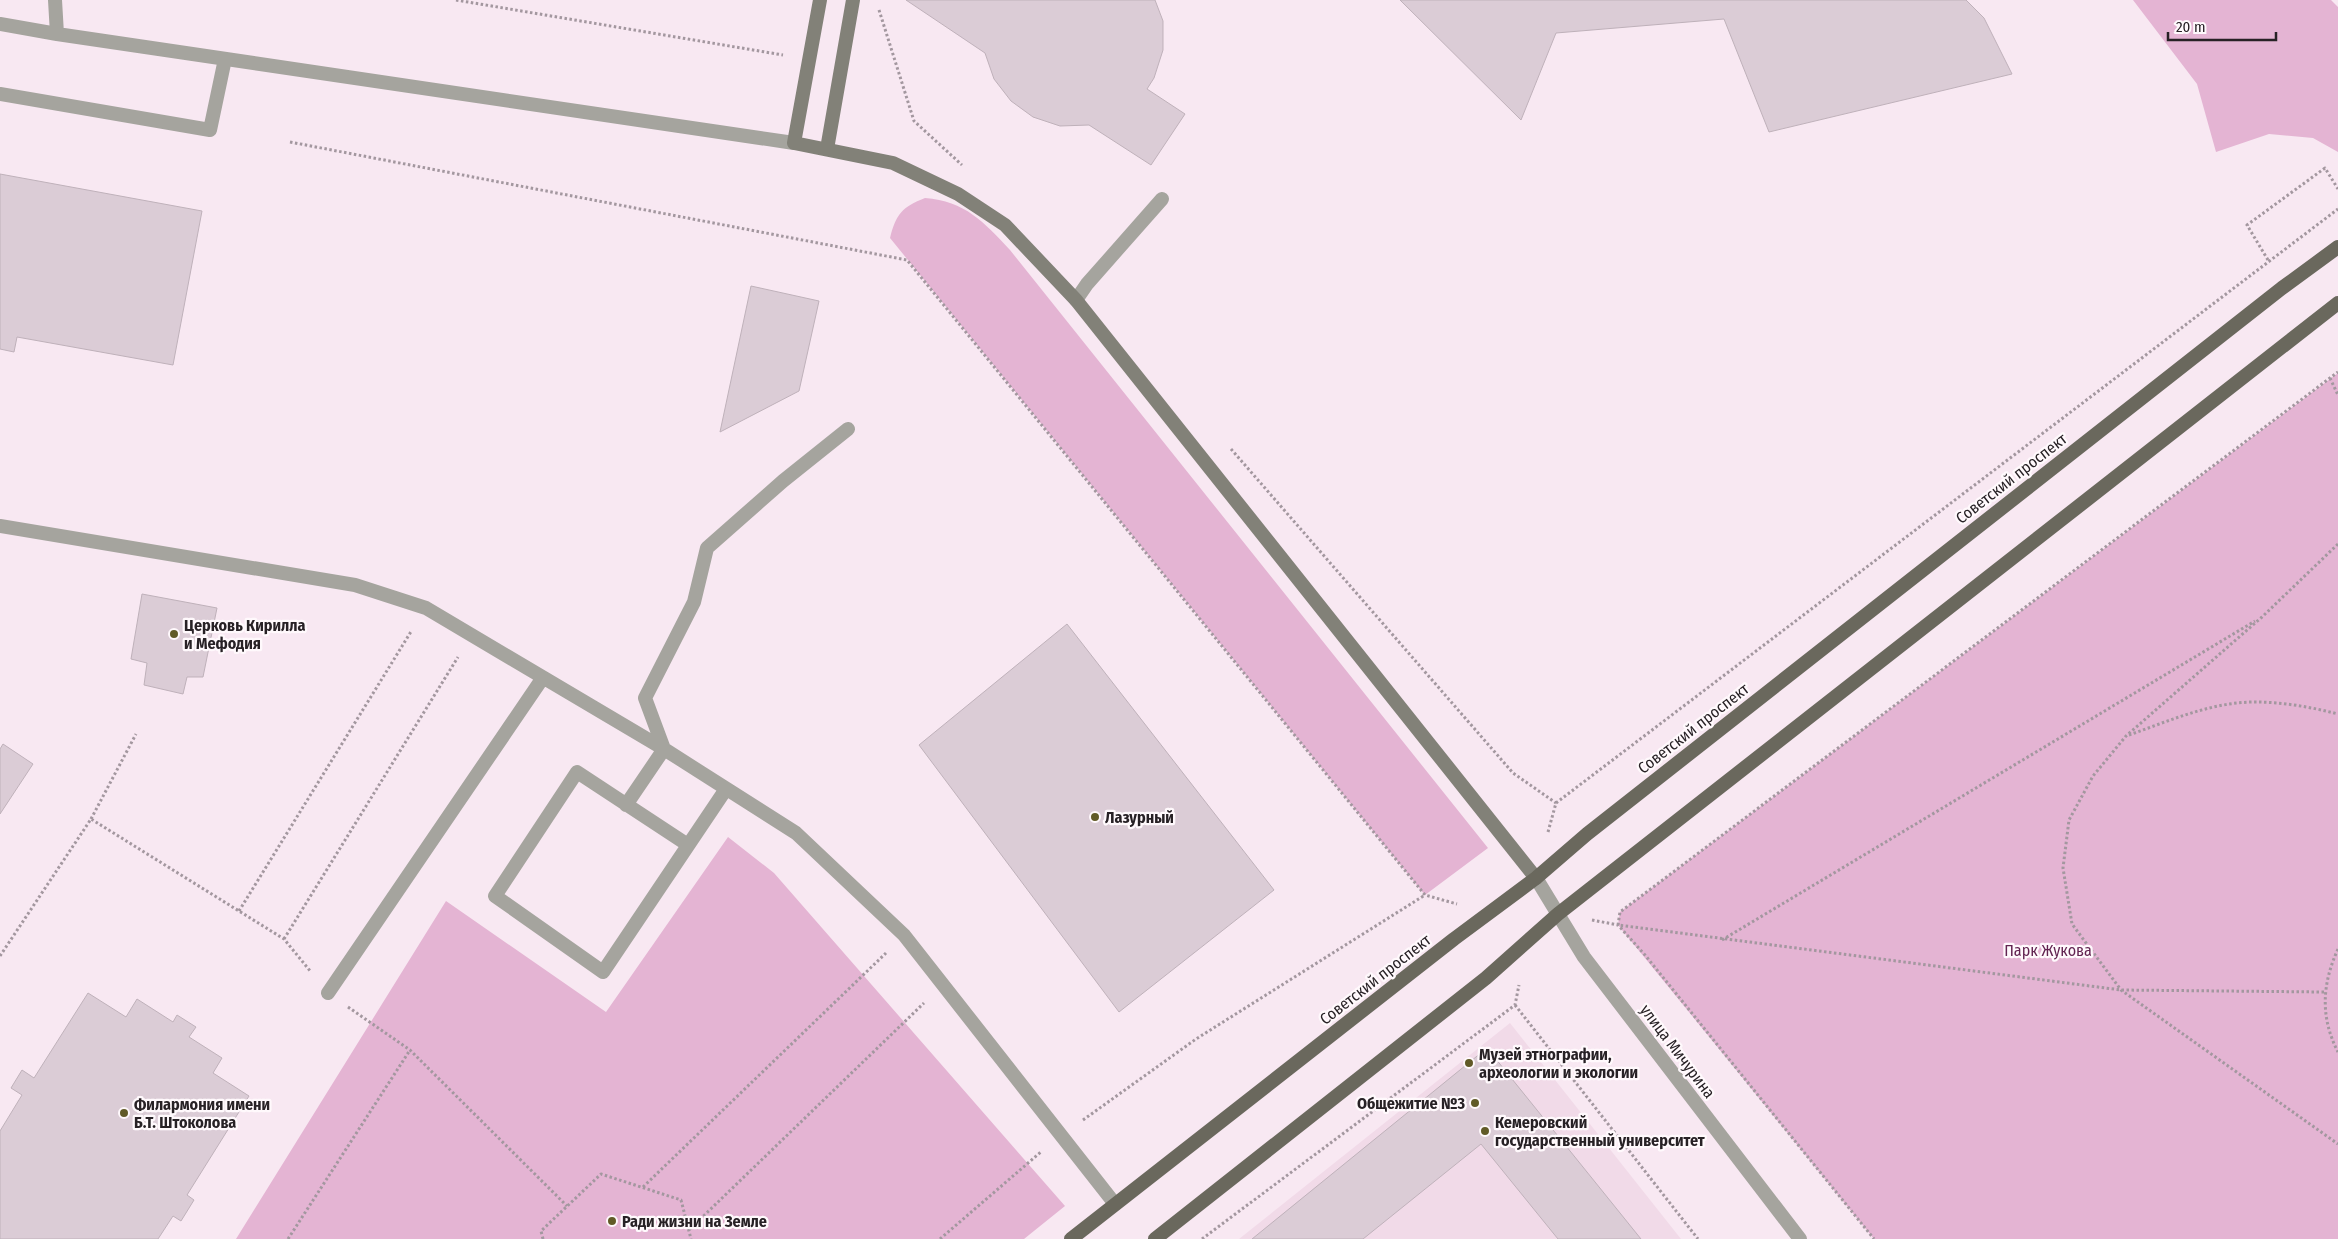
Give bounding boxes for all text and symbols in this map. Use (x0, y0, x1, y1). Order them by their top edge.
scale bar (2168, 10, 2276, 42)
text: 20 m (2176, 18, 2206, 36)
street label: Советский проспект (1952, 429, 2071, 528)
place label: Церковь Кирилла и Мефодия (184, 616, 306, 653)
marker: Церковь Кирилла и Мефодия (168, 628, 180, 640)
street label: Советский проспект (1634, 679, 1753, 778)
place label: Лазурный (1105, 808, 1174, 827)
marker: Лазурный (1089, 811, 1101, 823)
street label: Советский проспект (1316, 930, 1435, 1029)
park label: Парк Жукова (2004, 941, 2092, 960)
street label: улица Мичурина (1636, 1001, 1719, 1102)
place label: Музей этнографии, археологии и экологии (1479, 1045, 1638, 1082)
marker: Музей этнографии, археологии и экологии (1463, 1057, 1475, 1069)
place label: Общежитие №3 (1357, 1094, 1465, 1113)
place label: Филармония имени Б.Т. Штоколова (134, 1095, 270, 1132)
marker: Общежитие №3 (1469, 1097, 1481, 1109)
marker: Филармония имени Б.Т. Штоколова (118, 1107, 130, 1119)
place label: Кемеровский государственный университет (1495, 1113, 1705, 1150)
marker: Кемеровский государственный университет (1479, 1125, 1491, 1137)
place label: Ради жизни на Земле (622, 1212, 767, 1231)
marker: Ради жизни на Земле (606, 1215, 618, 1227)

